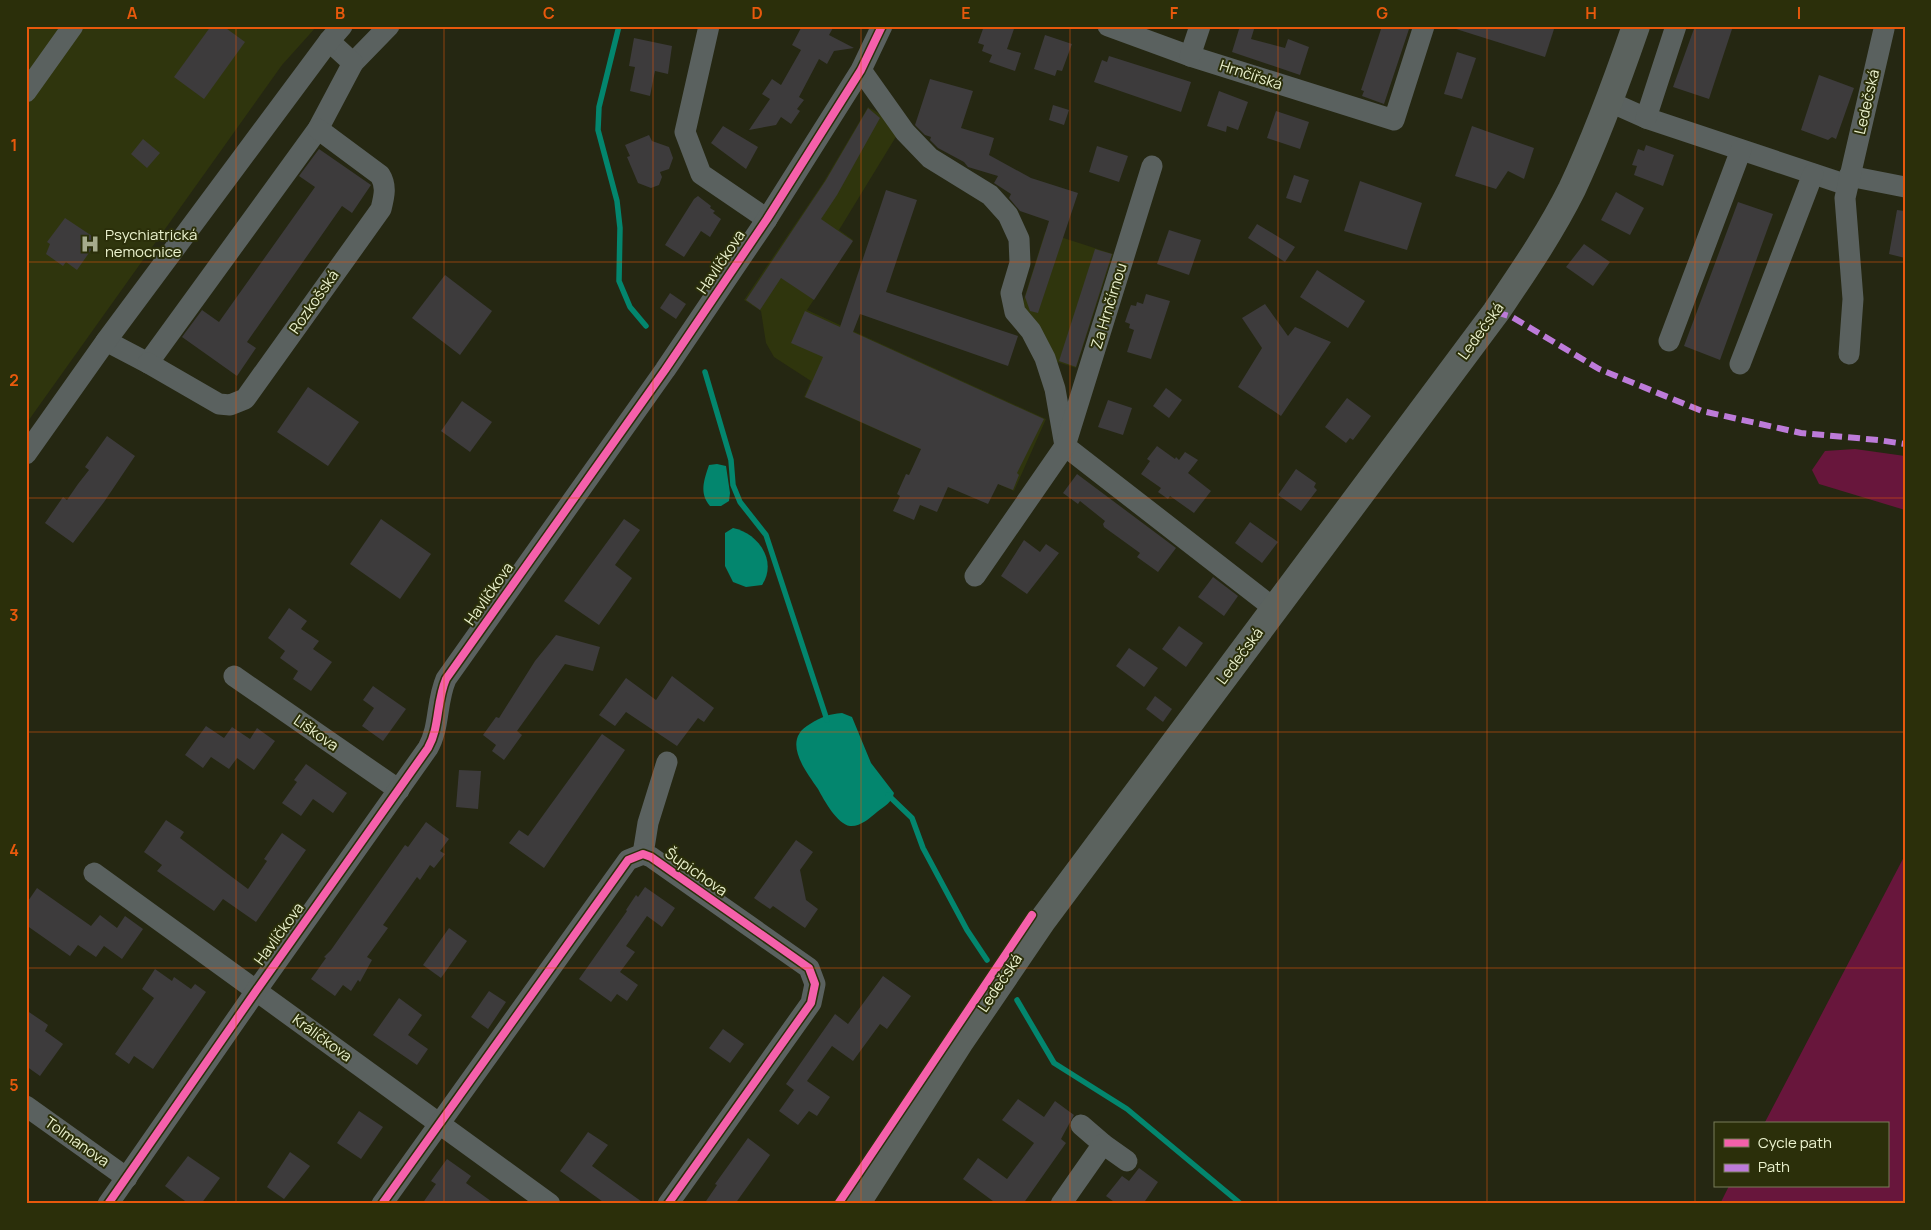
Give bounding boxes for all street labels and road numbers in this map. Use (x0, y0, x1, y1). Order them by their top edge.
street label: Hrnčířská (1217, 55, 1285, 95)
street label: Ledečská (1849, 67, 1884, 136)
street label: Havlíčkova (692, 226, 750, 298)
street label: Za Hrnčírnou (1086, 260, 1132, 351)
street label: Rozkošská (284, 266, 343, 338)
street label: Ledečská (1453, 298, 1508, 364)
street label: Havlíčkova (459, 558, 518, 629)
street label: Ledečská (1211, 623, 1268, 688)
street label: Liškova (290, 710, 343, 756)
street label: Šupichova (661, 842, 732, 901)
street label: Havlíčkova (249, 898, 308, 969)
street label: Ledečská (972, 949, 1027, 1016)
street label: Králíčkova (288, 1009, 356, 1066)
street label: Tolmanova (41, 1112, 114, 1171)

